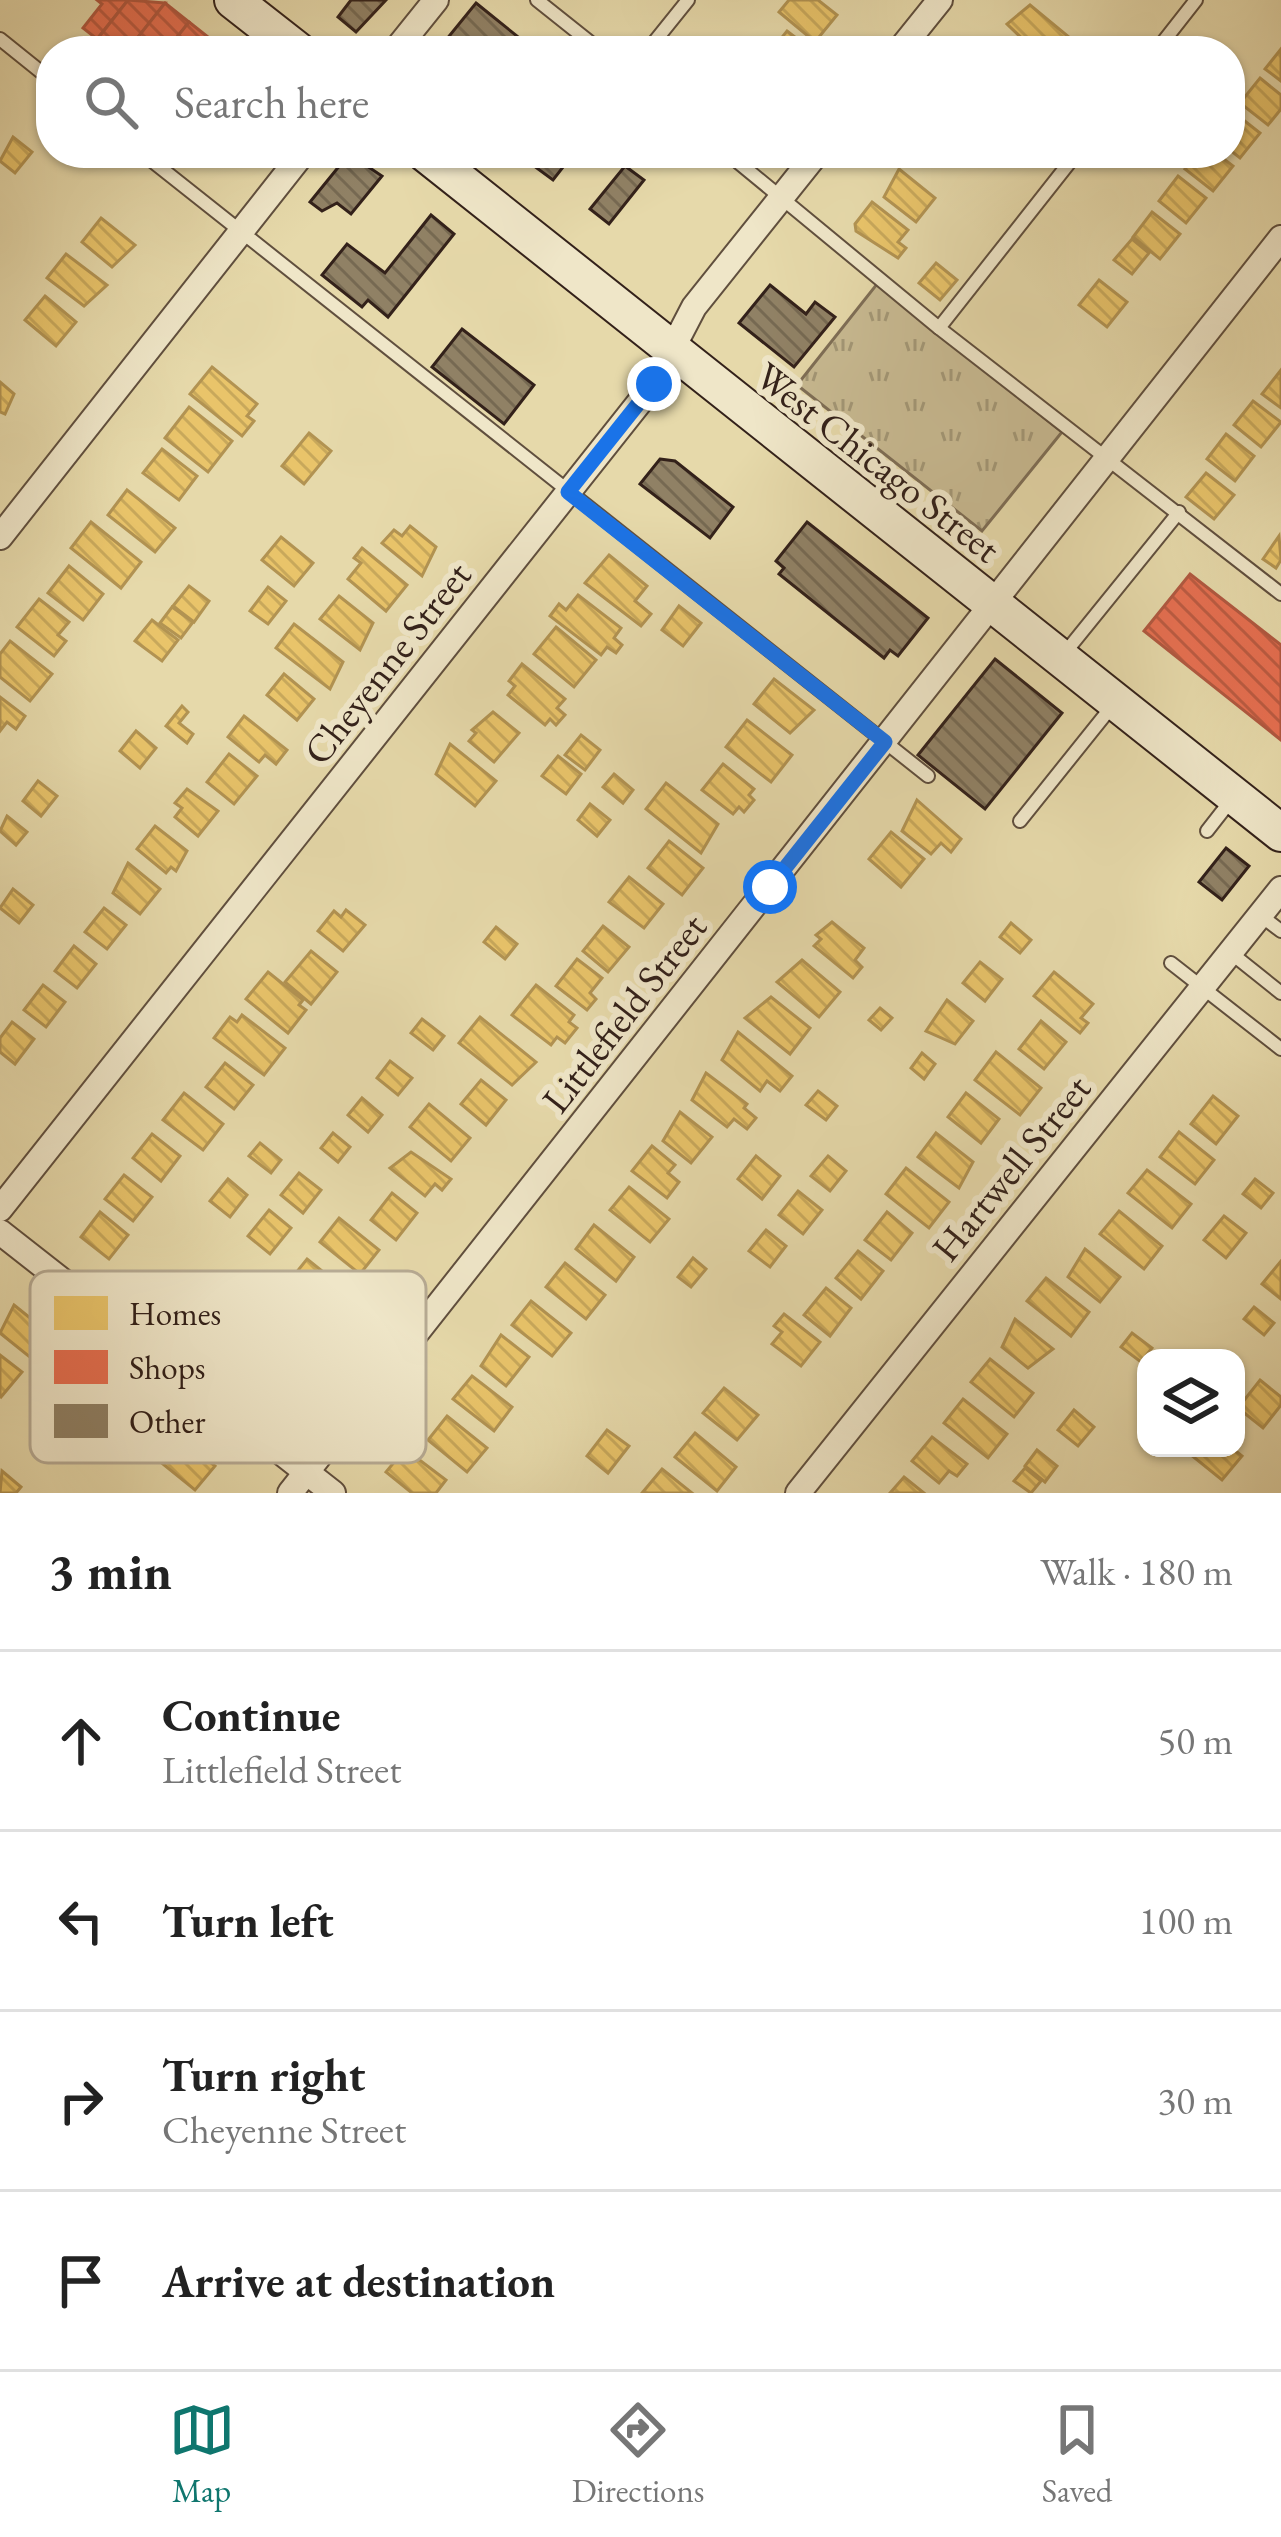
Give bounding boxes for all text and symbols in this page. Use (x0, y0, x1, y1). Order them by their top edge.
search box (36, 36, 1245, 168)
icon: search (78, 69, 144, 135)
text: Search here (174, 73, 369, 131)
street label: West Chicago Street (745, 350, 1011, 574)
route end (627, 357, 681, 411)
street label: Cheyenne Street (292, 551, 482, 775)
route start (743, 860, 797, 914)
street label: Littlefield Street (530, 903, 718, 1123)
street label: Hartwell Street (920, 1064, 1102, 1272)
legend (30, 1271, 426, 1463)
text: Homes (129, 1292, 221, 1335)
text: Shops (129, 1346, 205, 1389)
map controls (1137, 1349, 1245, 1457)
button: layers (1137, 1349, 1245, 1457)
text: Other (129, 1400, 205, 1443)
text: 3 min (48, 1538, 172, 1604)
text: Walk · 180 m (1040, 1546, 1233, 1597)
text: Continue (162, 1686, 340, 1744)
icon: ahead (48, 1708, 114, 1774)
text: 50 m (1157, 1715, 1233, 1766)
text: Littlefield Street (162, 1744, 401, 1795)
icon: left (48, 1888, 114, 1954)
text: Turn left (162, 1892, 334, 1950)
text: 100 m (1139, 1895, 1233, 1946)
text: Turn right (162, 2046, 365, 2104)
icon: right (48, 2068, 114, 2134)
text: 30 m (1157, 2075, 1233, 2126)
text: Cheyenne Street (162, 2104, 406, 2155)
icon: arrive (48, 2248, 114, 2314)
text: Arrive at destination (162, 2252, 555, 2310)
tab: Map (169, 2397, 235, 2512)
tab: Directions (572, 2397, 705, 2512)
tab: Saved (1042, 2397, 1112, 2512)

